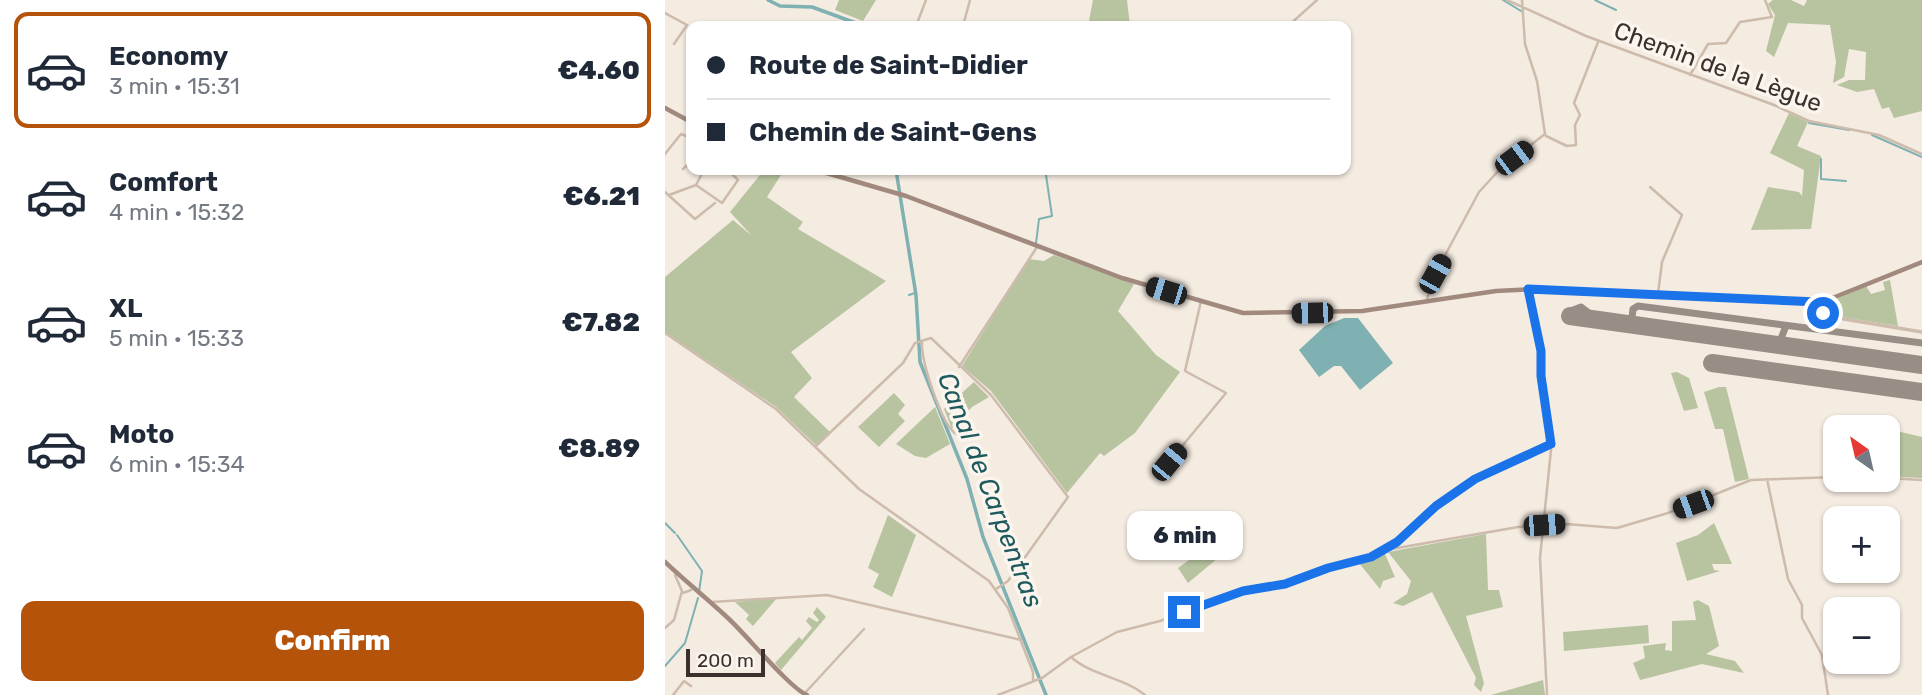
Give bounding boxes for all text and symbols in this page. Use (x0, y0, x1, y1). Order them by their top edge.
street label: Chemin de la Lègue (1610, 16, 1826, 118)
icon: car (25, 39, 88, 102)
text: Economy (109, 41, 228, 72)
text: Route de Saint-Didier (749, 50, 1028, 81)
text: €4.60 (558, 55, 640, 86)
text: 3 min · 15:31 (109, 72, 240, 100)
text: Chemin de Saint-Gens (749, 117, 1037, 148)
car (1491, 137, 1538, 179)
icon: car (25, 165, 88, 228)
text: Comfort (109, 167, 218, 198)
text: €6.21 (563, 181, 640, 212)
text: 4 min · 15:32 (109, 198, 244, 226)
car (1416, 251, 1455, 297)
car (1143, 275, 1190, 307)
icon: car (25, 291, 88, 354)
text: XL (109, 293, 142, 324)
route start (1807, 297, 1839, 329)
car (1291, 302, 1334, 324)
text: €7.82 (562, 307, 640, 338)
text: 5 min · 15:33 (109, 324, 244, 352)
water label: Canal de Carpentras (931, 368, 1049, 612)
north arrow (1823, 415, 1901, 492)
map controls (1823, 415, 1900, 674)
icon: car (25, 417, 88, 480)
text: Moto (109, 419, 174, 450)
text: €8.89 (558, 433, 640, 464)
car (1148, 439, 1191, 485)
text: 6 min · 15:34 (109, 450, 245, 478)
car (1670, 487, 1717, 521)
button: + (1823, 506, 1900, 583)
callout: 6 min (1126, 510, 1242, 560)
car (1523, 513, 1566, 537)
text: 6 min (1153, 521, 1217, 549)
route end (1168, 596, 1200, 628)
button: − (1823, 597, 1900, 674)
button: Confirm (21, 601, 644, 681)
scale bar (686, 646, 765, 678)
text: 200 m (697, 649, 754, 672)

